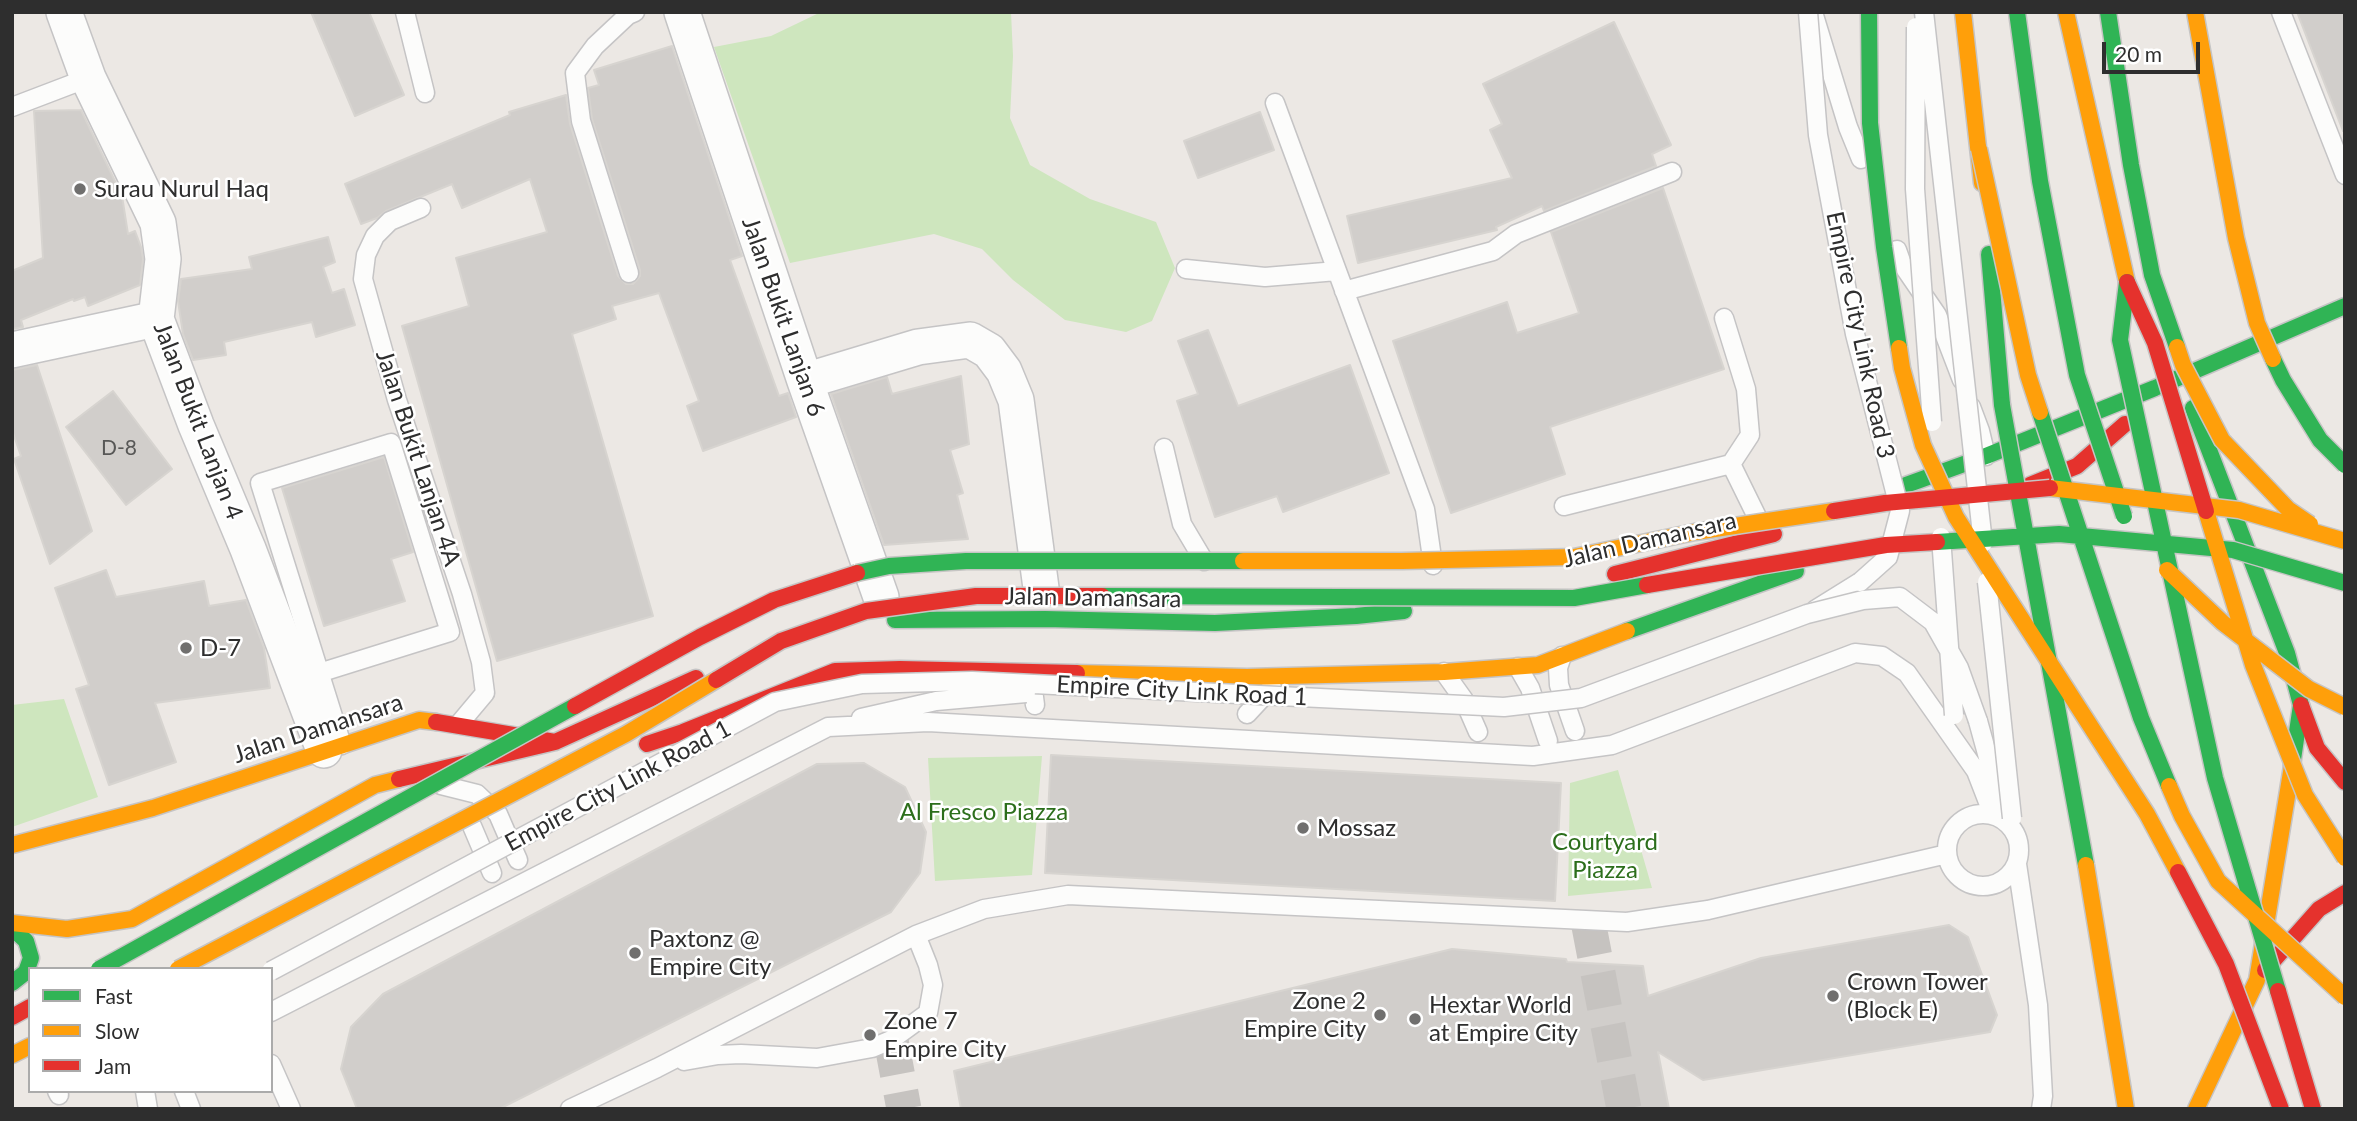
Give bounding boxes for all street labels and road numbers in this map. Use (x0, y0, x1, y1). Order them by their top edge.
street label: Empire City Link Road 3 (1820, 209, 1900, 461)
street label: Jalan Bukit Lanjan 6 (735, 214, 831, 420)
street label: Jalan Bukit Lanjan 4 (147, 318, 249, 524)
street label: Jalan Bukit Lanjan 4A (370, 347, 466, 569)
street label: Jalan Damansara (1561, 506, 1739, 574)
street label: Jalan Damansara (1005, 582, 1181, 614)
street label: Empire City Link Road 1 (1056, 670, 1308, 712)
street label: Jalan Damansara (230, 688, 406, 770)
street label: Empire City Link Road 1 (500, 714, 736, 858)

